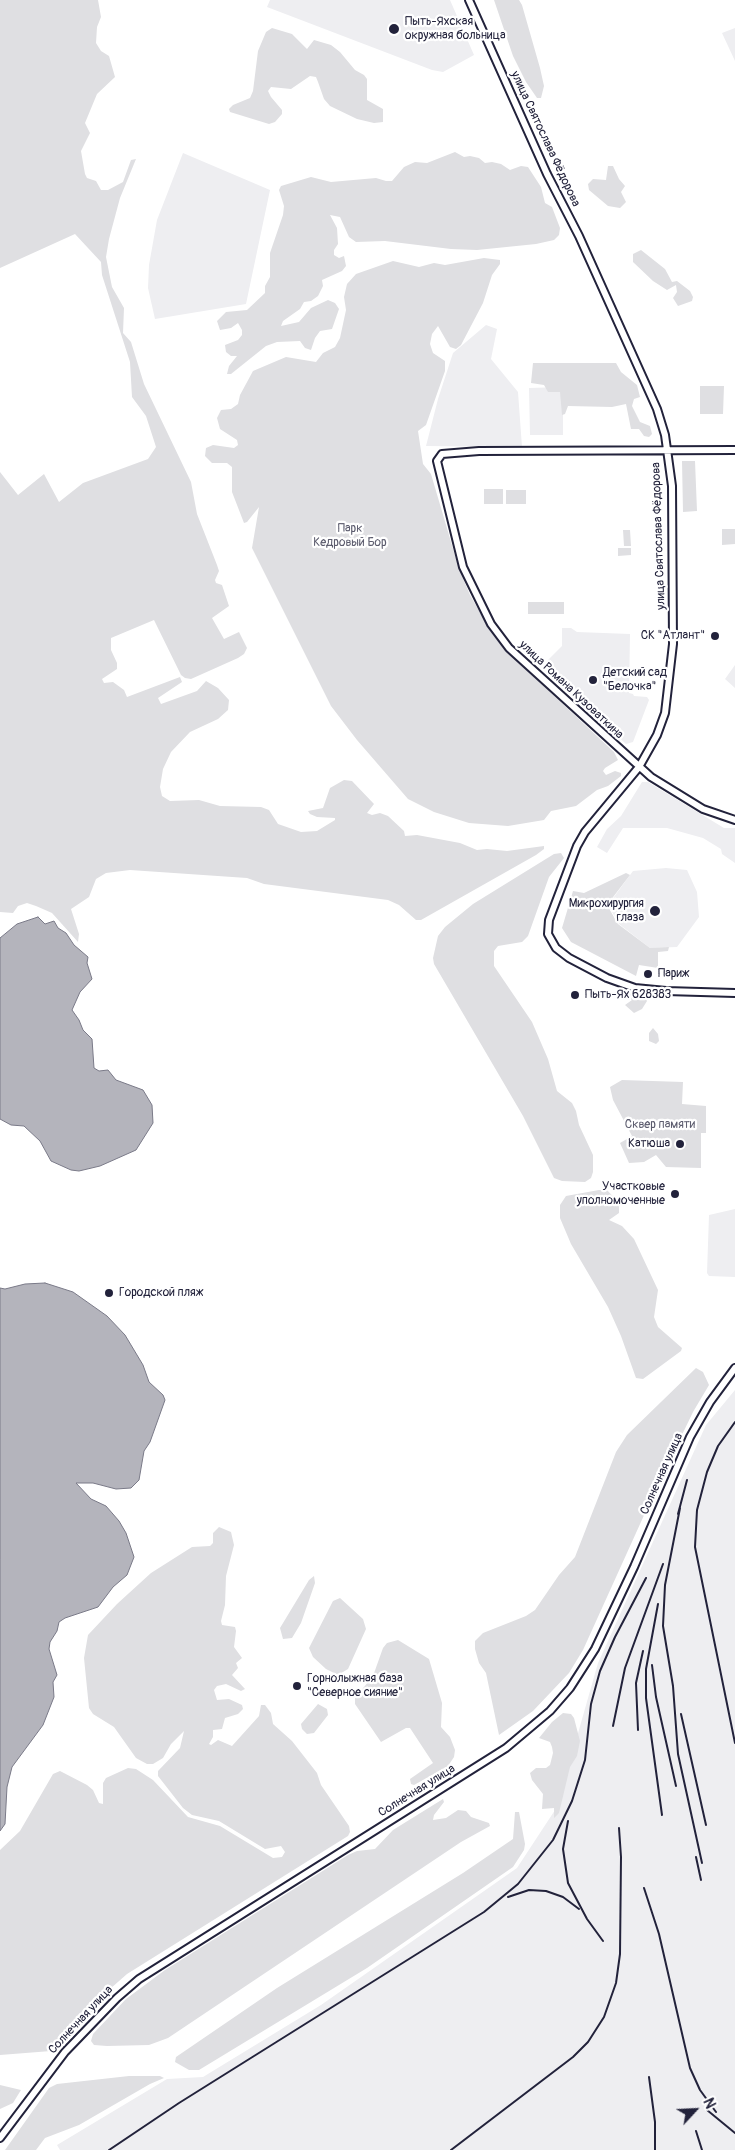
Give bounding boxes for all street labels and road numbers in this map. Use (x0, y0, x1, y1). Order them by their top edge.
street label: улица Святослава Фёдорова (507, 69, 583, 209)
street label: улица Святослава Фёдорова (649, 462, 669, 610)
street label: улица Романа Кузоваткина (516, 638, 626, 742)
street label: Солнечная улица (638, 1431, 686, 1517)
street label: Солнечная улица (376, 1762, 458, 1820)
street label: Солнечная улица (46, 1983, 116, 2057)

